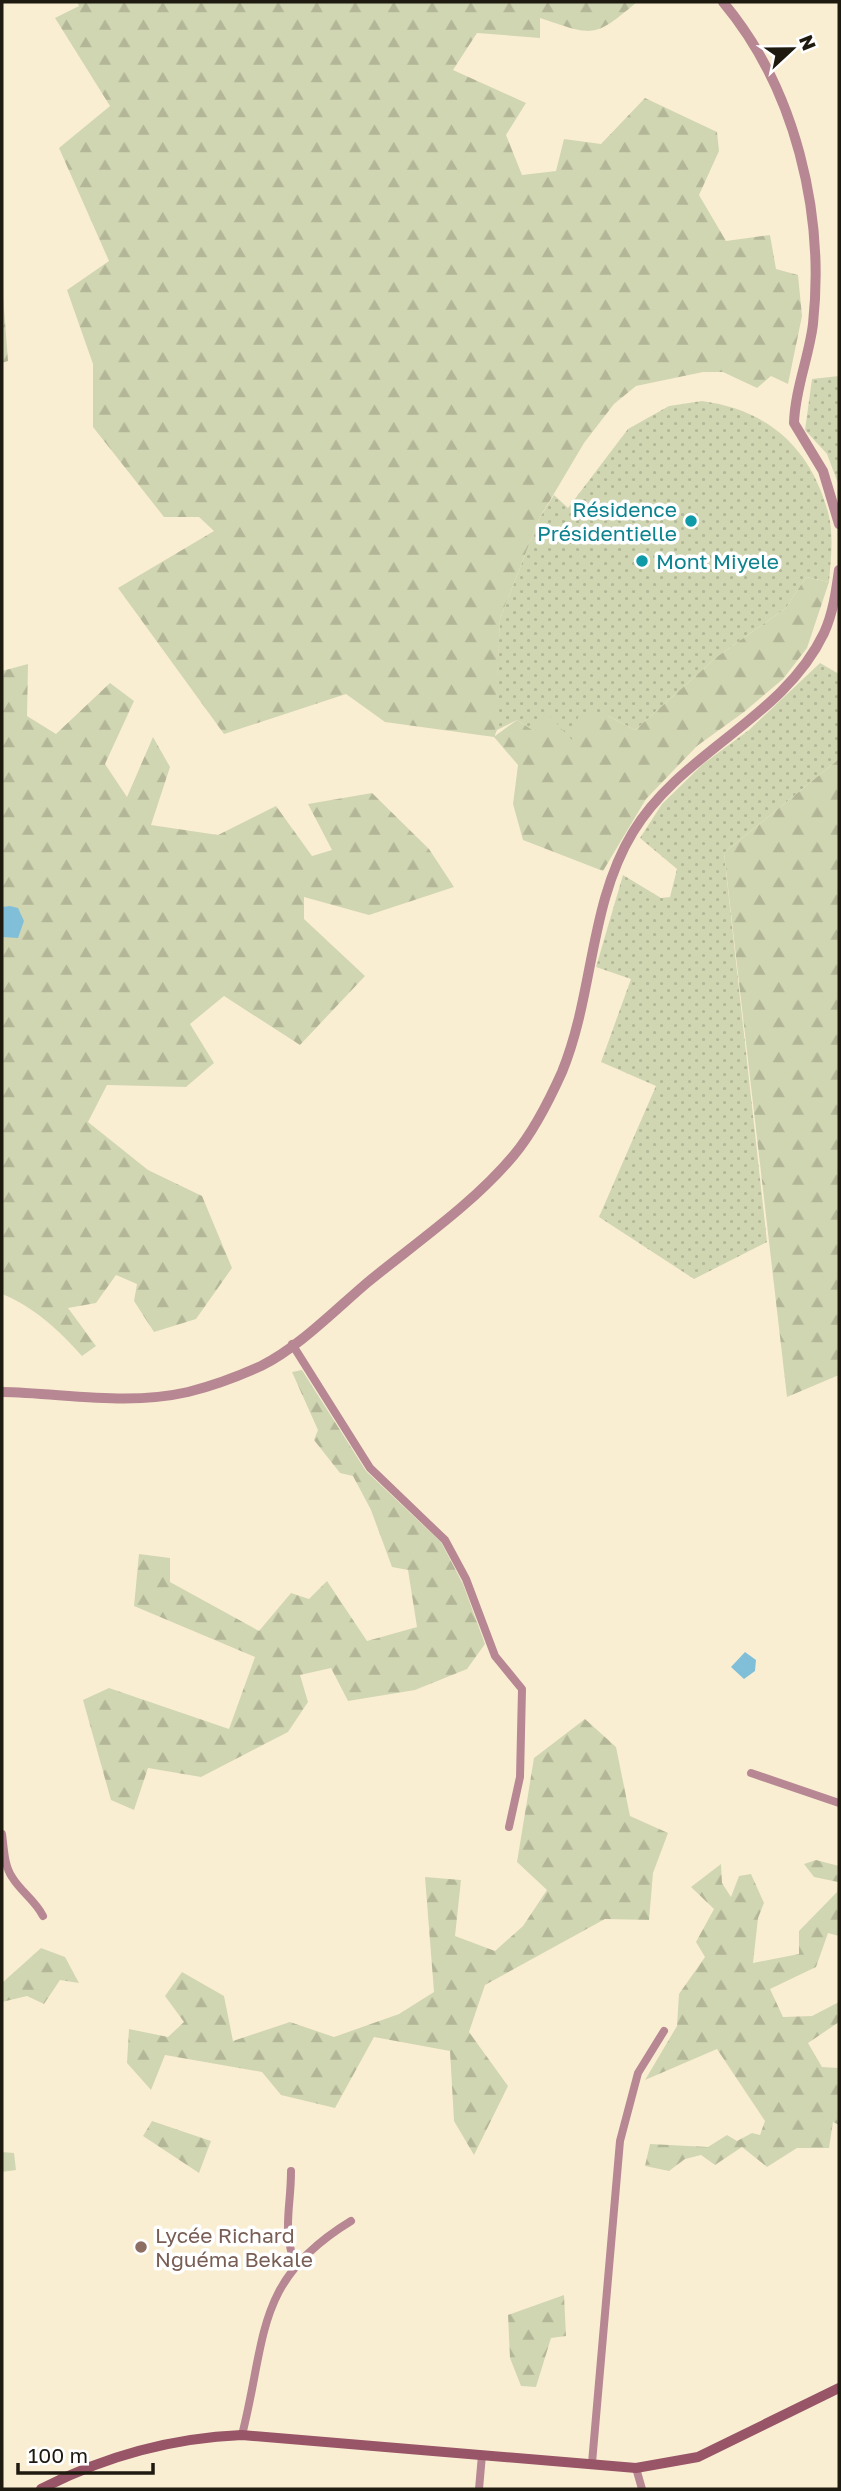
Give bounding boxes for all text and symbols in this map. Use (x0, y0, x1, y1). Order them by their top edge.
north arrow (757, 14, 827, 84)
text: N (795, 31, 822, 53)
place label: Résidence Présidentielle (537, 496, 677, 546)
marker: Résidence Présidentielle (683, 513, 699, 529)
place label: Mont Miyele (656, 548, 779, 574)
marker: Mont Miyele (634, 553, 650, 569)
place label: Lycée Richard Nguéma Bekale (155, 2222, 313, 2272)
marker: Lycée Richard Nguéma Bekale (133, 2239, 149, 2255)
scale bar (18, 2432, 152, 2476)
text: 100 m (28, 2442, 88, 2468)

